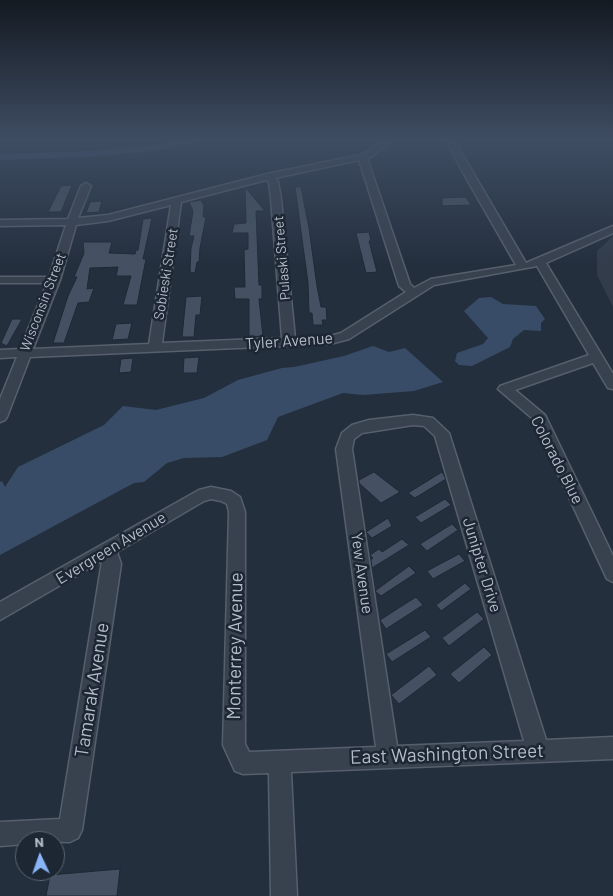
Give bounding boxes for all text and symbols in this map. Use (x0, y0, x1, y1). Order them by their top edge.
street label: Pulaski Street (270, 215, 294, 301)
street label: Sobieski Street (150, 227, 182, 321)
street label: Wisconsin Street (17, 250, 69, 354)
street label: Tyler Avenue (244, 328, 334, 354)
street label: Colorado Blue (527, 413, 587, 507)
street label: Evergreen Avenue (52, 508, 170, 588)
street label: Junipter Drive (458, 515, 506, 615)
street label: Yew Avenue (347, 531, 377, 615)
street label: Monterrey Avenue (222, 572, 248, 720)
street label: Tamarak Avenue (70, 621, 114, 759)
street label: East Washington Street (350, 739, 544, 769)
north arrow (15, 831, 65, 881)
text: N (34, 833, 44, 850)

